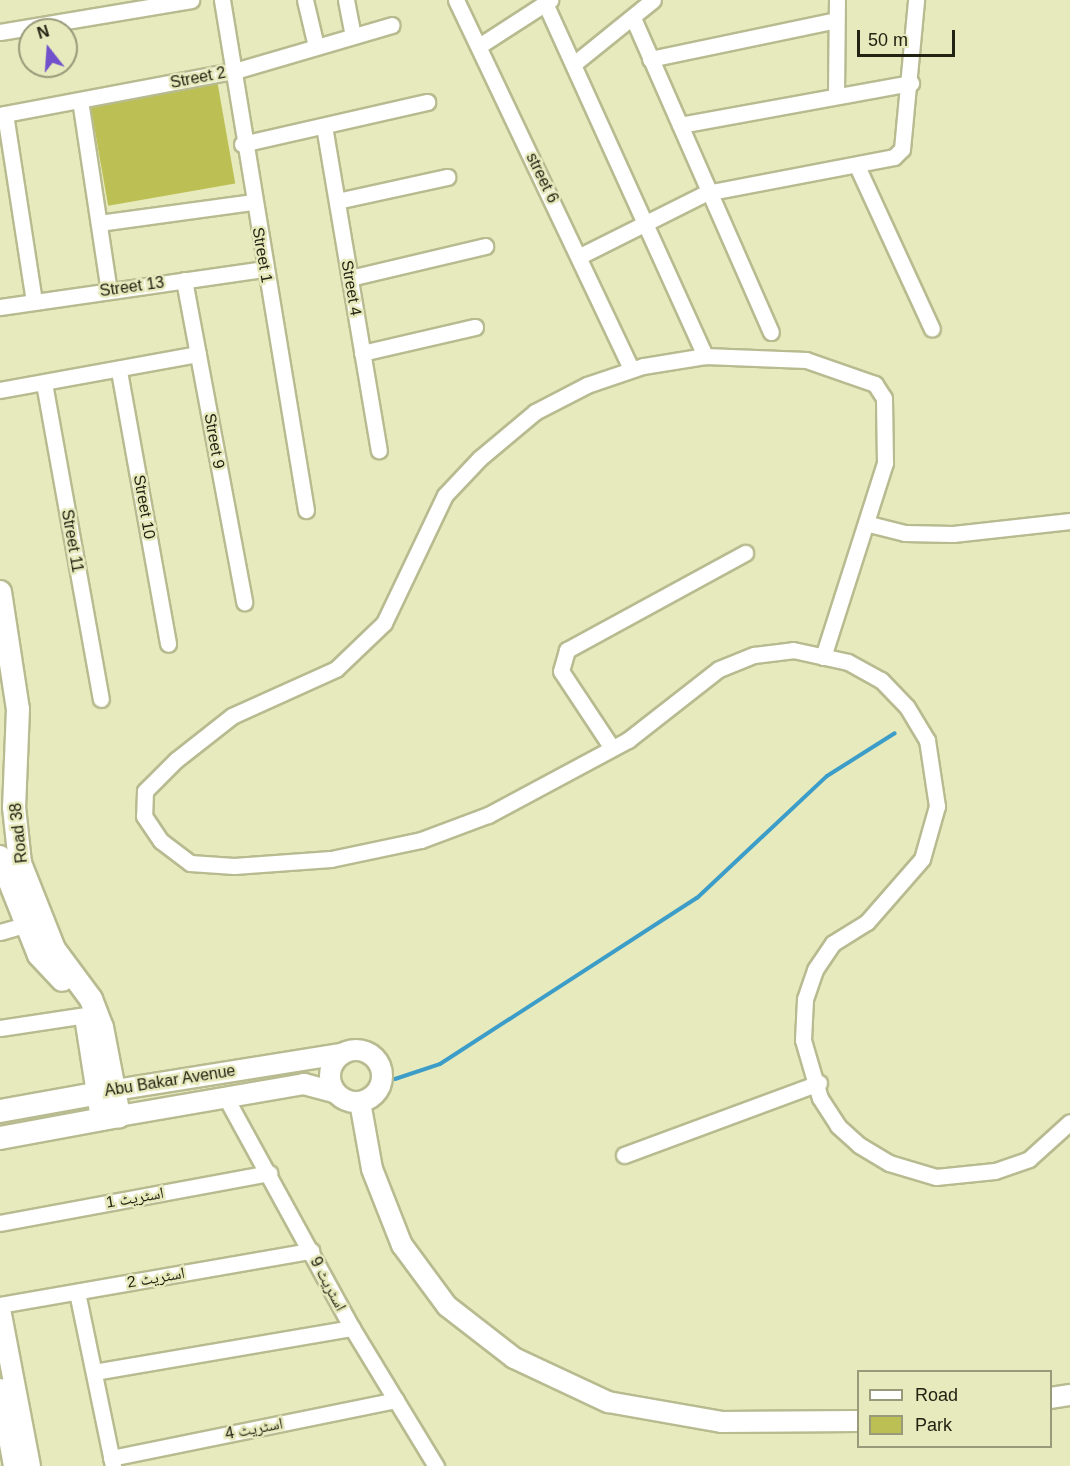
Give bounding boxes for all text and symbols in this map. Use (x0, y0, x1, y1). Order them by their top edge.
north arrow (18, 18, 78, 78)
scale bar (860, 18, 958, 56)
text: N (35, 22, 51, 42)
text: 50 m (868, 30, 908, 50)
street label: Street 2 (169, 63, 227, 93)
street label: street 6 (522, 150, 562, 206)
street label: Street 1 (248, 226, 276, 284)
street label: Street 4 (337, 259, 365, 317)
street label: Street 13 (99, 273, 165, 301)
street label: Street 9 (200, 412, 228, 470)
street label: Street 10 (129, 473, 159, 541)
street label: Street 11 (57, 508, 87, 574)
street label: Road 38 (6, 802, 32, 864)
street label: Abu Bakar Avenue (103, 1061, 237, 1101)
street label: اسٹریٹ 1 (105, 1183, 165, 1213)
street label: اسٹریٹ 9 (306, 1254, 350, 1314)
street label: اسٹریٹ 2 (126, 1263, 186, 1293)
legend (857, 1370, 1052, 1448)
text: Road (915, 1385, 958, 1405)
street label: اسٹریٹ 4 (223, 1414, 285, 1444)
text: Park (915, 1415, 952, 1435)

